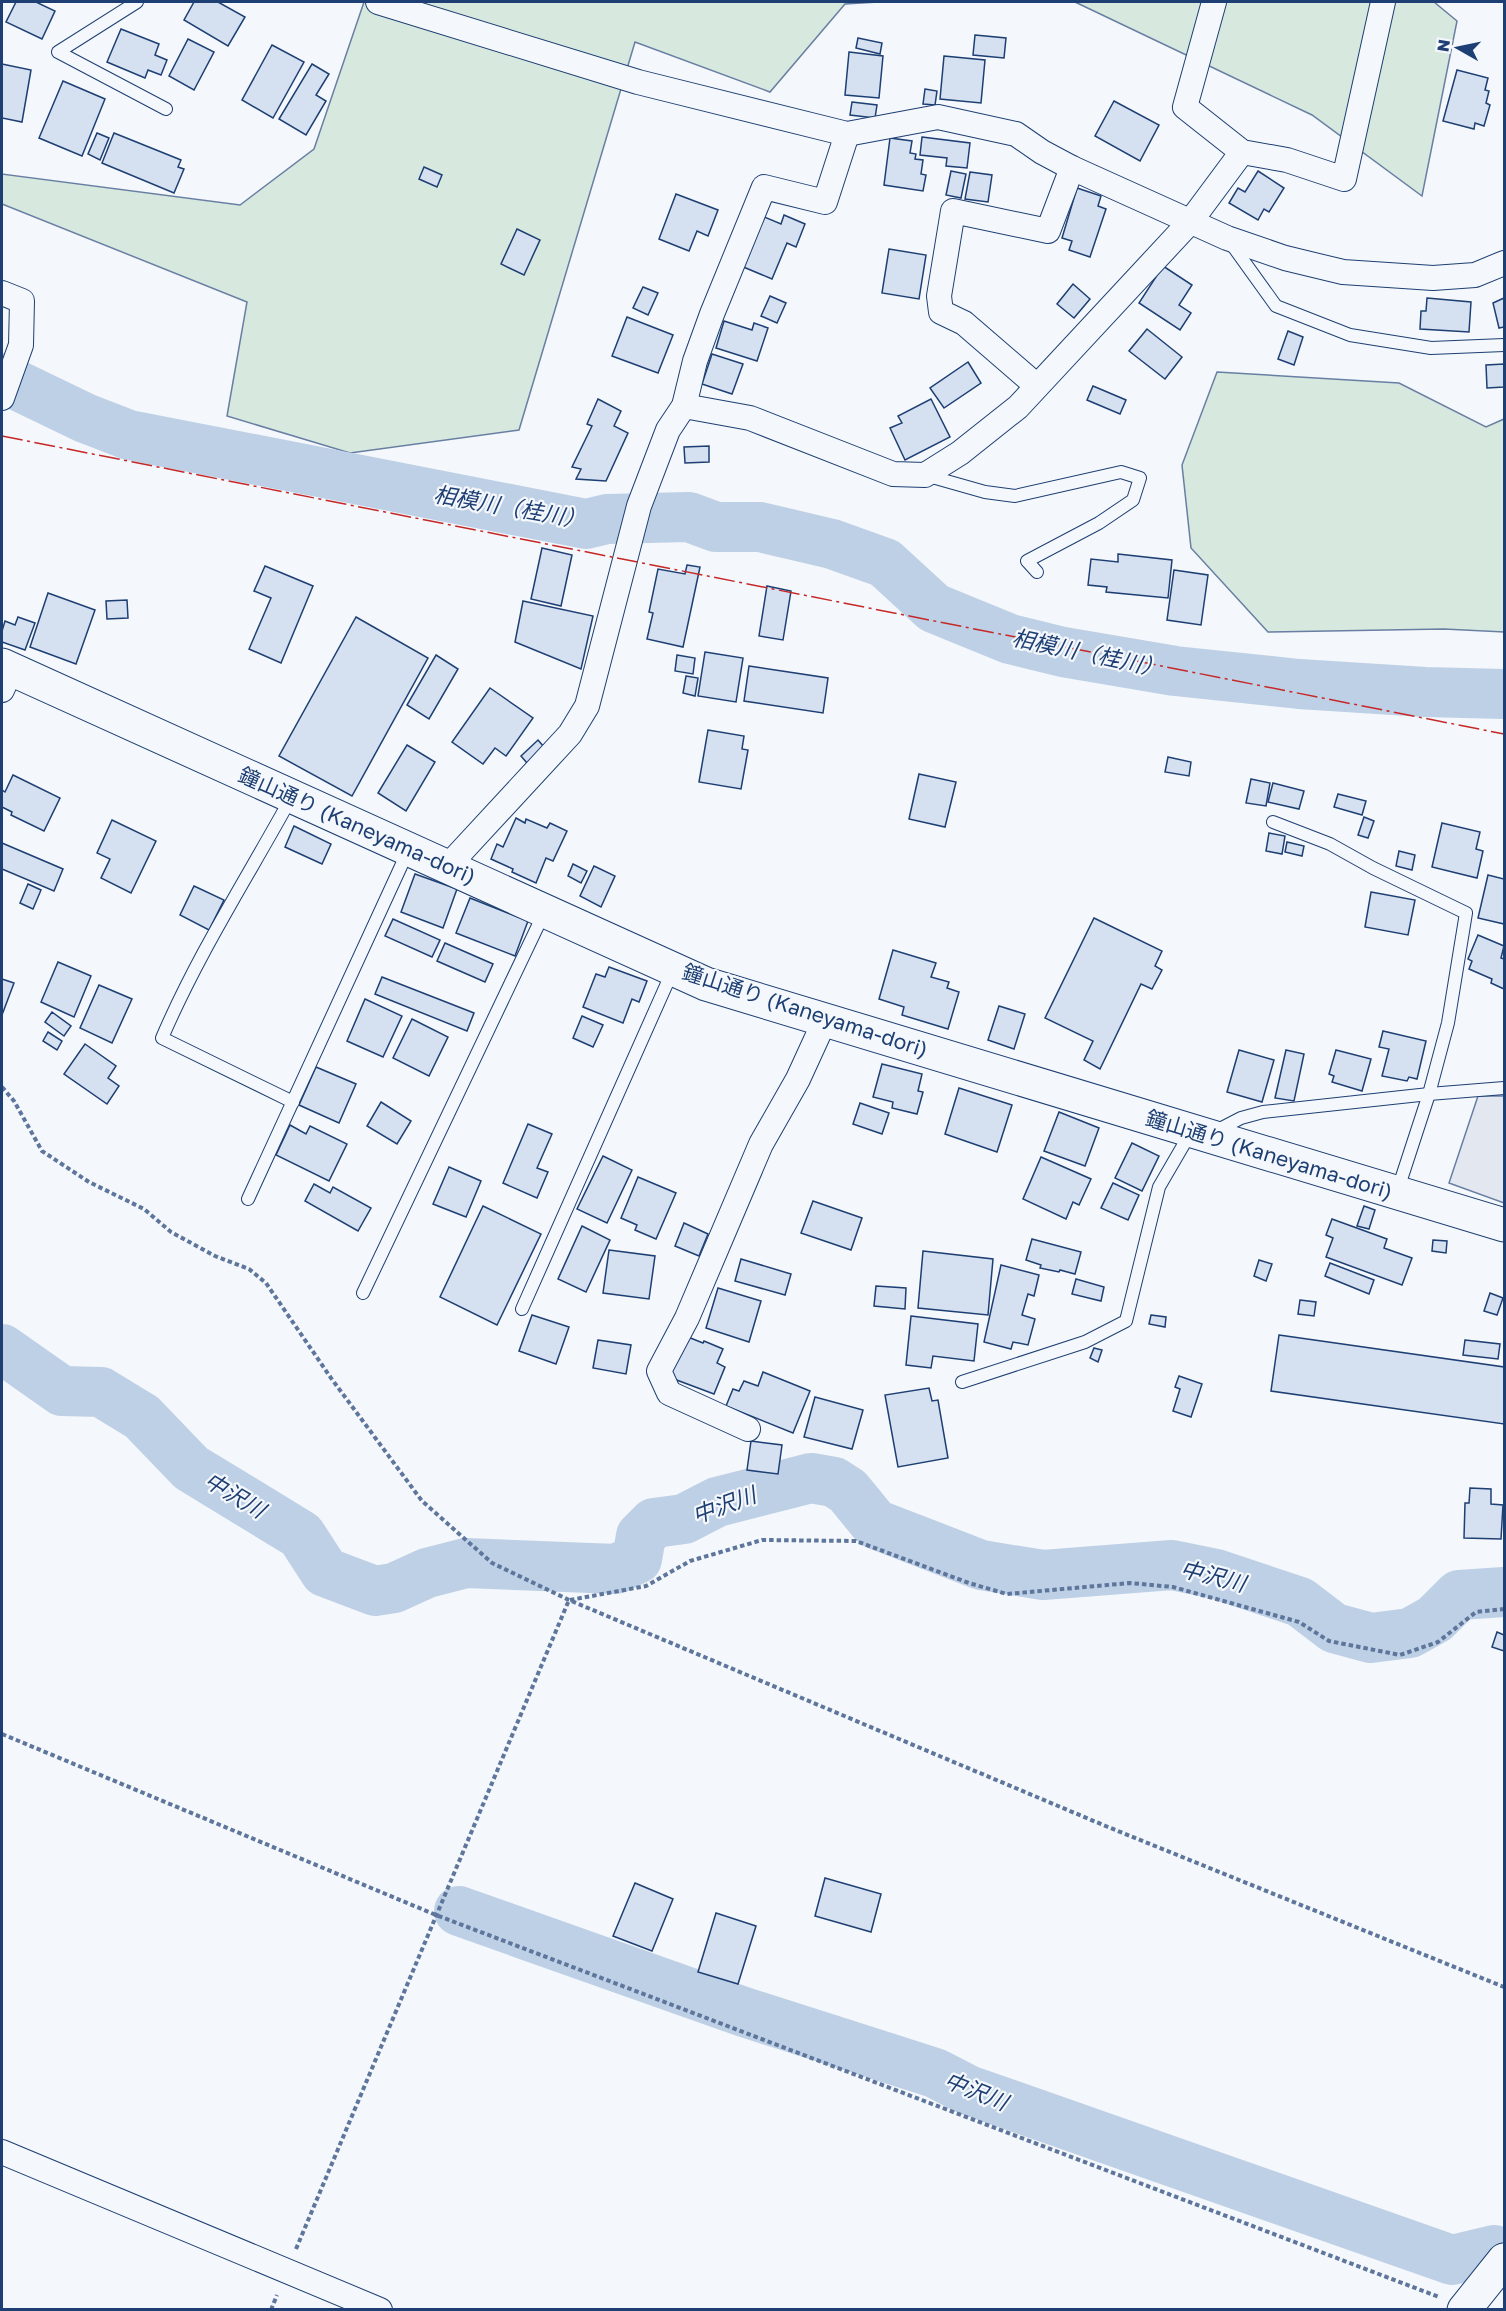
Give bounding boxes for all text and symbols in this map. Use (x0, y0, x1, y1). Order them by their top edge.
north arrow (1428, 18, 1488, 78)
text: N (1432, 38, 1454, 53)
water label: 相模川（桂川） (432, 480, 588, 533)
water label: 相模川（桂川） (1010, 623, 1166, 682)
street label: 鐘山通り (Kaneyama-dori) (235, 761, 480, 889)
street label: 鐘山通り (Kaneyama-dori) (679, 958, 931, 1062)
street label: 鐘山通り (Kaneyama-dori) (1143, 1104, 1396, 1204)
water label: 中沢川 (200, 1466, 272, 1524)
water label: 中沢川 (688, 1480, 761, 1529)
water label: 中沢川 (1178, 1554, 1250, 1597)
water label: 中沢川 (941, 2066, 1014, 2116)

